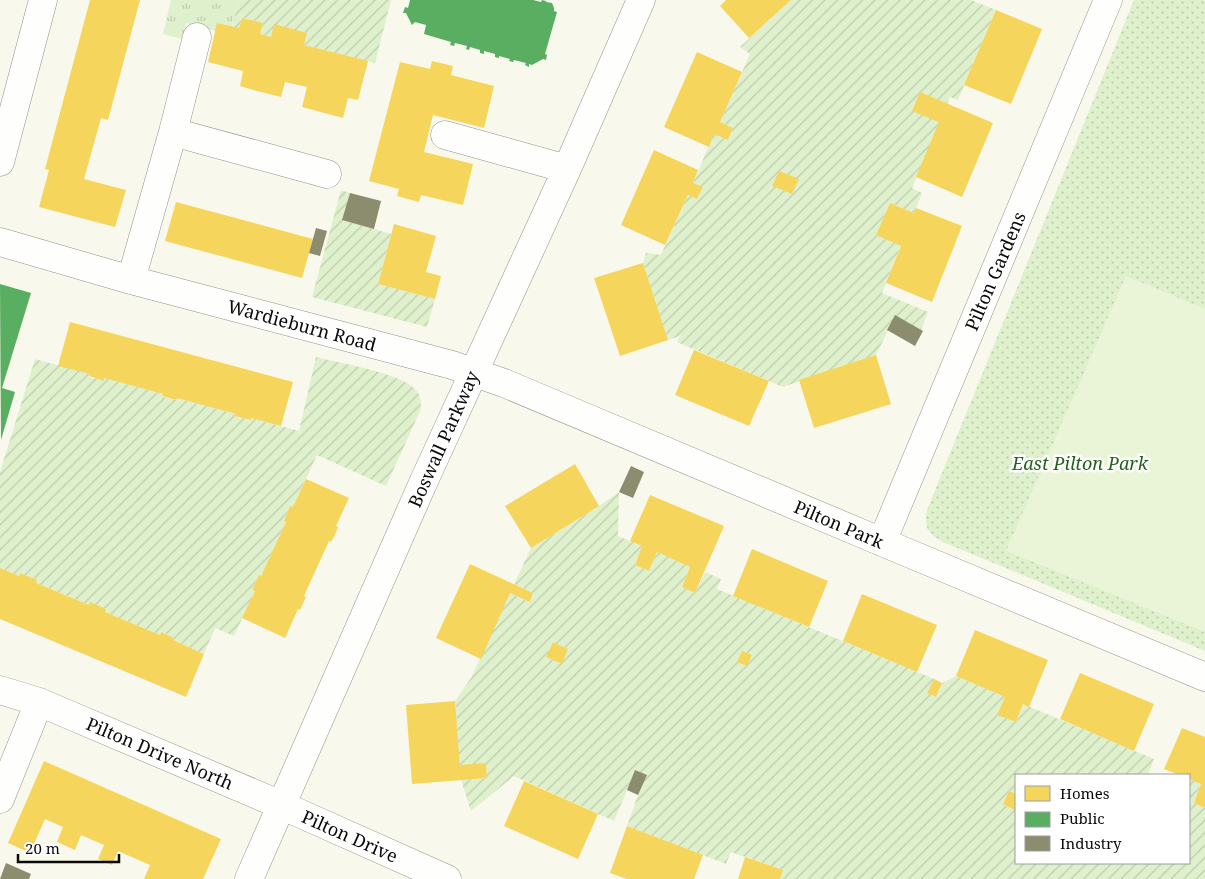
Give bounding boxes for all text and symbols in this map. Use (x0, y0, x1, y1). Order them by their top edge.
street label: Pilton Gardens (959, 208, 1031, 334)
street label: Wardieburn Road (225, 294, 379, 356)
street label: Boswall Parkway (402, 366, 484, 511)
park label: East Pilton Park (1011, 451, 1149, 475)
street label: Pilton Park (790, 494, 888, 554)
street label: Pilton Drive North (83, 711, 237, 795)
legend (1015, 774, 1190, 864)
text: Homes (1060, 783, 1110, 803)
street label: Pilton Drive (298, 804, 402, 868)
text: Public (1060, 808, 1105, 828)
scale bar (18, 832, 119, 864)
text: Industry (1060, 833, 1122, 853)
text: 20 m (25, 838, 60, 858)

